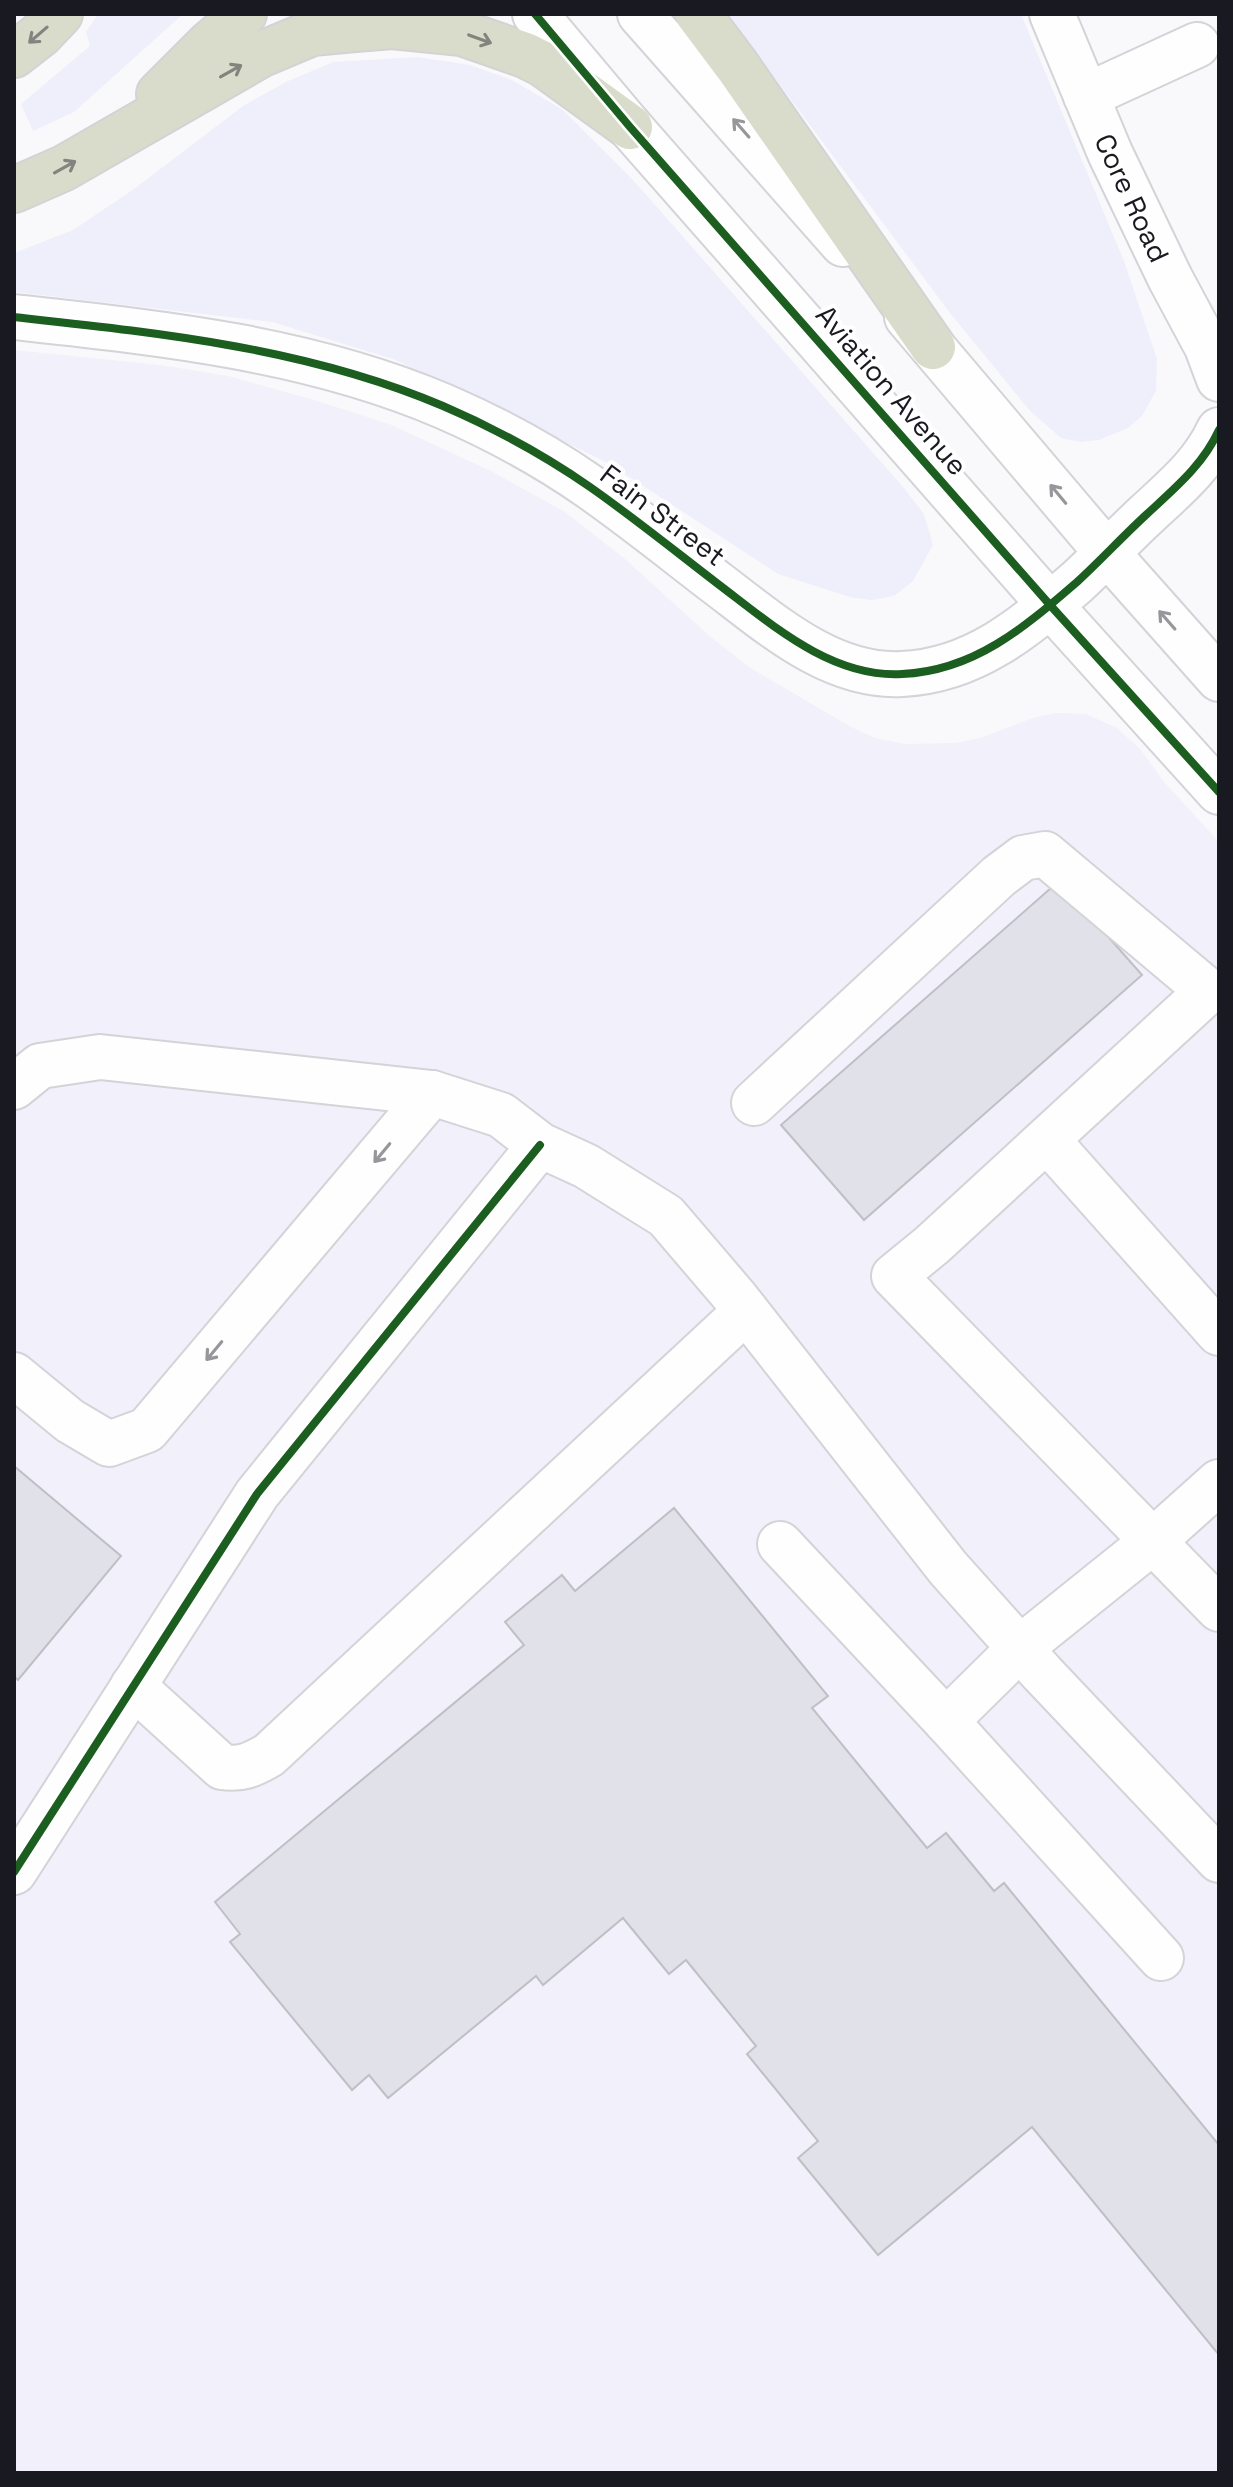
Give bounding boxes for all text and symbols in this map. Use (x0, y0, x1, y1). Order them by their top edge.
one-way arrow (28, 26, 48, 44)
one-way arrow (467, 33, 492, 48)
one-way arrow (218, 63, 242, 78)
one-way arrow (732, 119, 750, 139)
street label: Core Road (1087, 128, 1177, 268)
one-way arrow (53, 158, 77, 174)
street label: Aviation Avenue (808, 297, 976, 483)
street label: Fain Street (593, 456, 733, 574)
one-way arrow (1049, 484, 1067, 505)
one-way arrow (1159, 611, 1177, 631)
one-way arrow (373, 1142, 391, 1162)
one-way arrow (205, 1340, 223, 1361)

